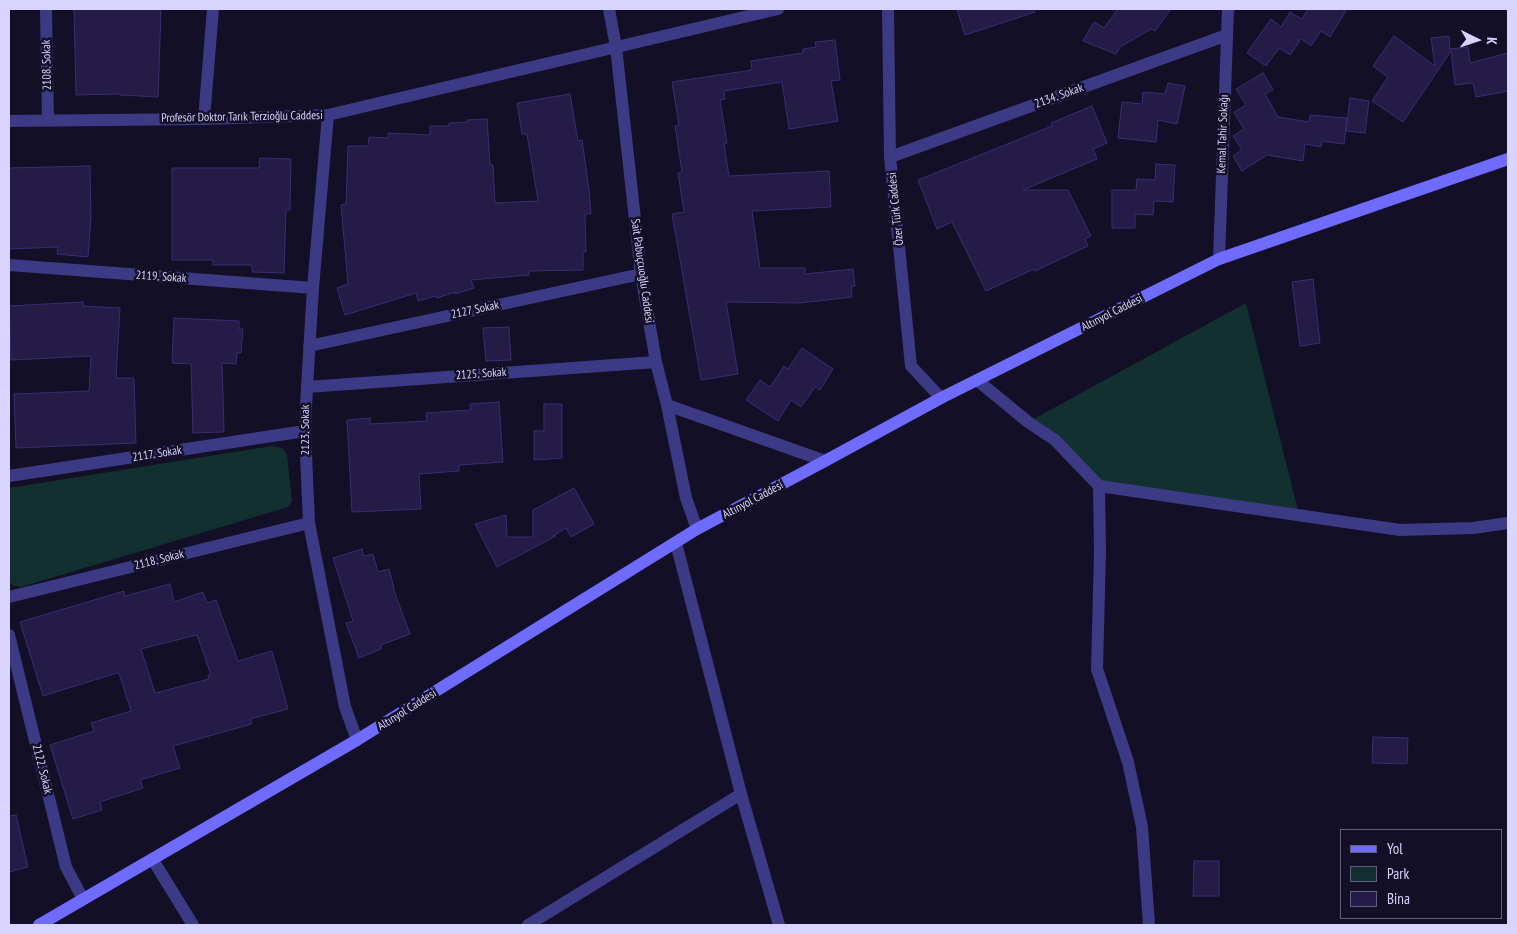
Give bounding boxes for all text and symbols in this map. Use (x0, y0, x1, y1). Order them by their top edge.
north arrow (1452, 15, 1502, 65)
text: K (1483, 37, 1501, 45)
street label: 2108. Sokak (39, 40, 55, 90)
street label: 2134. Sokak (1033, 81, 1085, 111)
street label: Kemal Tahir Sokağı (1214, 94, 1232, 174)
street label: Profesör Doktor Tarık Terzioğlu Caddesi (161, 108, 323, 126)
street label: Özer Türk Caddesi (885, 172, 907, 246)
street label: Sait Pabuçcuoğlu Caddesi (628, 218, 656, 324)
street label: 2119. Sokak (135, 268, 187, 286)
street label: Altınyol Caddesi (1079, 291, 1145, 335)
street label: 2127 Sokak (450, 298, 500, 322)
street label: 2125. Sokak (455, 365, 507, 383)
street label: 2123. Sokak (299, 405, 313, 455)
street label: 2117. Sokak (131, 443, 183, 465)
street label: Altınyol Caddesi (720, 478, 786, 522)
street label: 2118. Sokak (133, 547, 185, 573)
street label: Altınyol Caddesi (375, 686, 439, 734)
street label: 2122. Sokak (29, 743, 55, 795)
legend (1340, 829, 1502, 919)
text: Yol (1387, 839, 1403, 858)
text: Park (1387, 864, 1409, 883)
text: Bina (1387, 889, 1410, 908)

